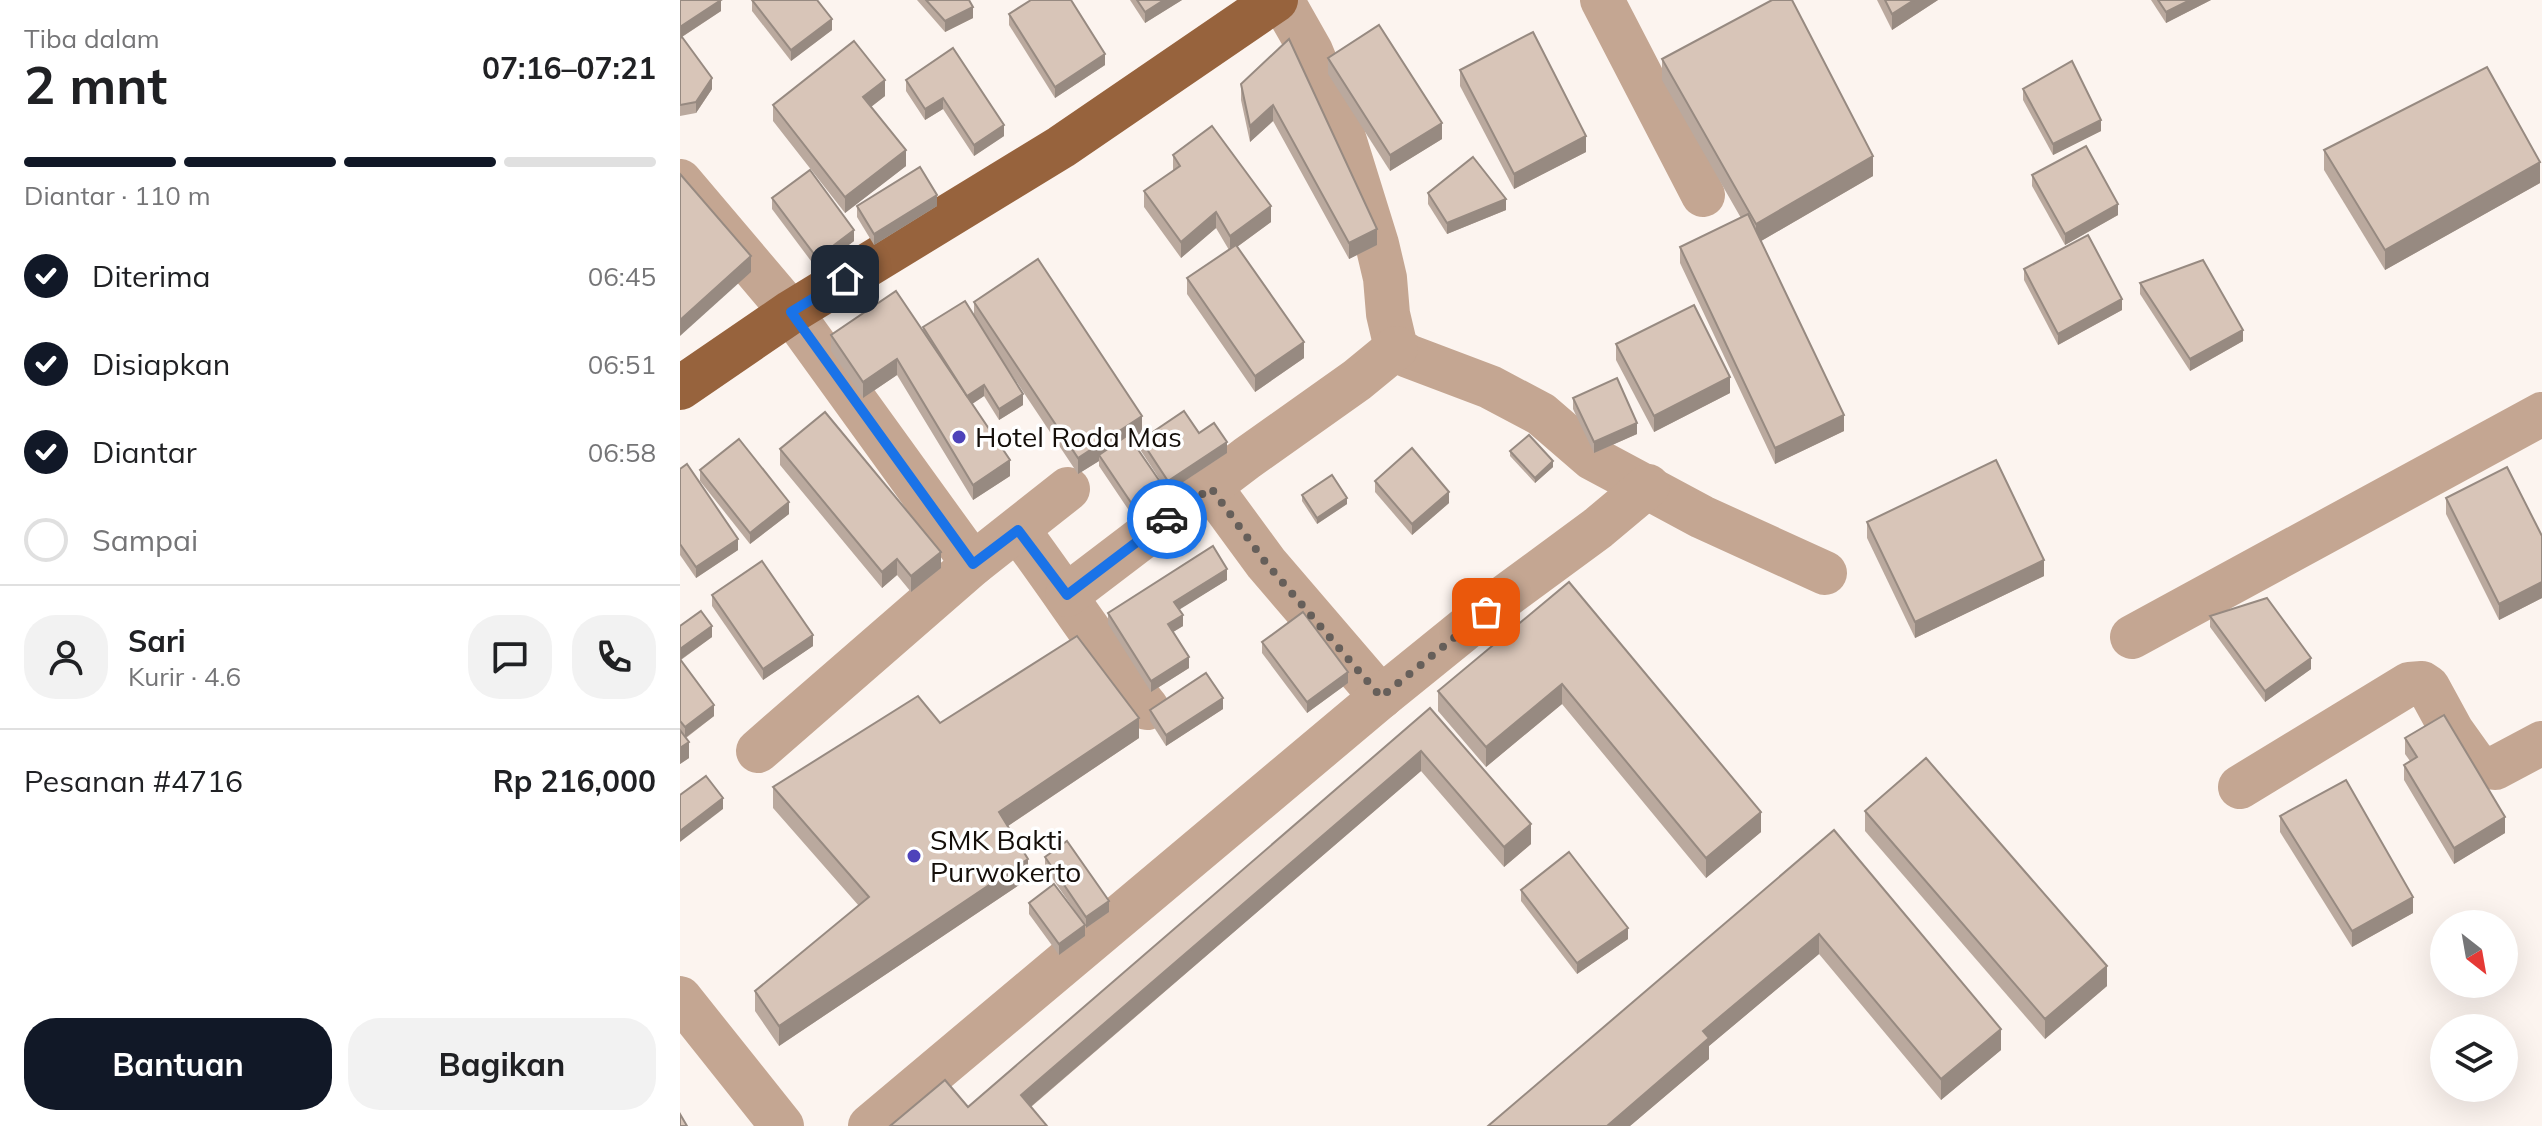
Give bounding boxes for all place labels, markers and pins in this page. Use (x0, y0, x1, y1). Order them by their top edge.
pin (811, 245, 879, 313)
place label: Hotel Roda Mas (975, 419, 1182, 454)
marker: Hotel Roda Mas (950, 428, 968, 446)
pin (1452, 578, 1520, 646)
place label: SMK Bakti Purwokerto (930, 822, 1081, 889)
marker: SMK Bakti Purwokerto (905, 847, 923, 865)

